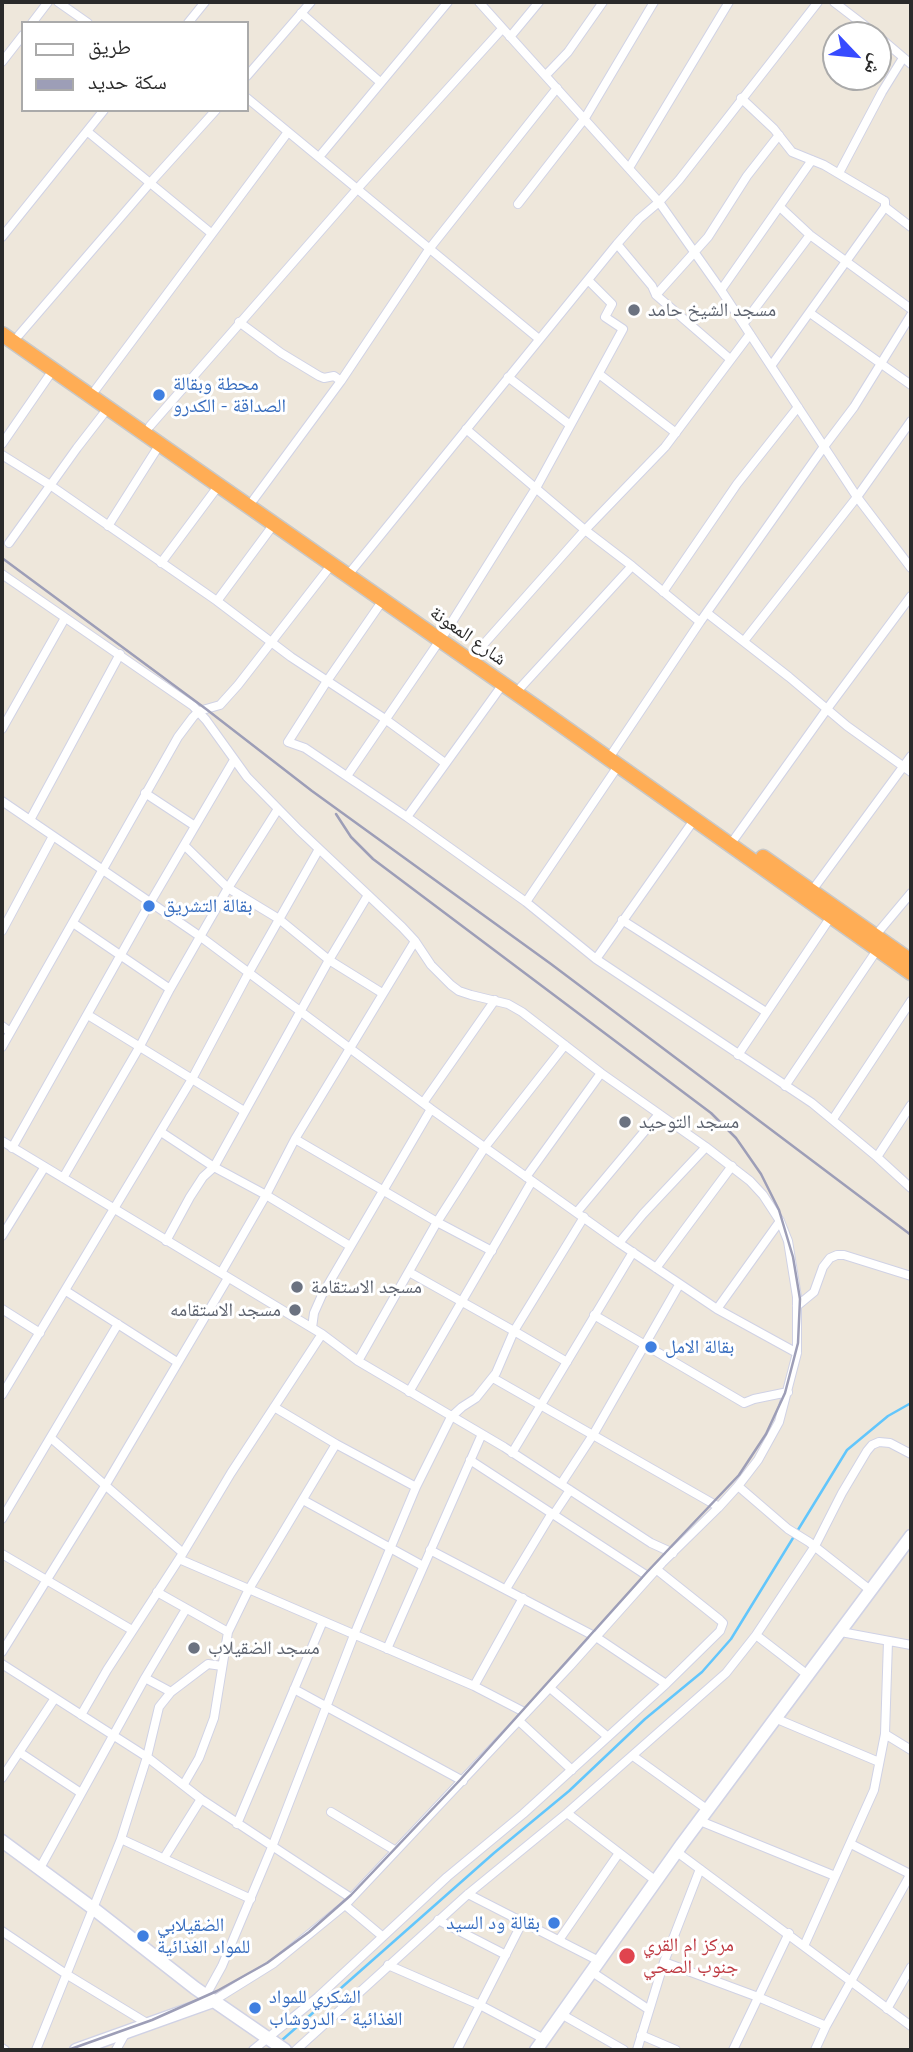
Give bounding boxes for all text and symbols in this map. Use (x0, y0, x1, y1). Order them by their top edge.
legend (21, 21, 248, 112)
north arrow (822, 21, 892, 91)
text: طريق (88, 34, 131, 59)
text: ش (860, 50, 889, 79)
text: سكة حديد (88, 69, 167, 94)
place label: مسجد الشيخ حامد (648, 299, 776, 321)
marker: مسجد الشيخ حامد (626, 302, 642, 318)
place label: محطة وبقالة الصداقة - الكدرو (173, 373, 286, 417)
marker: محطة وبقالة الصداقة - الكدرو (151, 387, 167, 403)
street label: شارع المعونة (425, 601, 511, 671)
place label: بقالة التشريق (163, 895, 252, 917)
marker: بقالة التشريق (141, 898, 157, 914)
place label: مسجد التوحيد (639, 1111, 739, 1133)
marker: مسجد التوحيد (617, 1114, 633, 1130)
place label: مسجد الاستقامة (311, 1276, 422, 1298)
marker: مسجد الاستقامة (289, 1279, 305, 1295)
place label: مسجد الاستقامه (170, 1299, 281, 1321)
marker: مسجد الاستقامه (287, 1302, 303, 1318)
place label: بقالة الامل (665, 1336, 734, 1358)
marker: بقالة الامل (643, 1339, 659, 1355)
place label: مسجد الضقيلاب (208, 1637, 320, 1659)
marker: مسجد الضقيلاب (186, 1640, 202, 1656)
place label: بقالة ود السيد (446, 1912, 540, 1934)
place label: الضقيلابي للمواد الغذائية (157, 1914, 250, 1958)
marker: بقالة ود السيد (546, 1915, 562, 1931)
marker: الضقيلابي للمواد الغذائية (135, 1928, 151, 1944)
place label: مركز ام القري جنوب الصحي (643, 1934, 738, 1978)
marker: مركز ام القري جنوب الصحي (617, 1946, 637, 1966)
place label: الشكري للمواد الغذائية - الدروشاب (269, 1986, 403, 2030)
marker: الشكري للمواد الغذائية - الدروشاب (247, 2000, 263, 2016)

